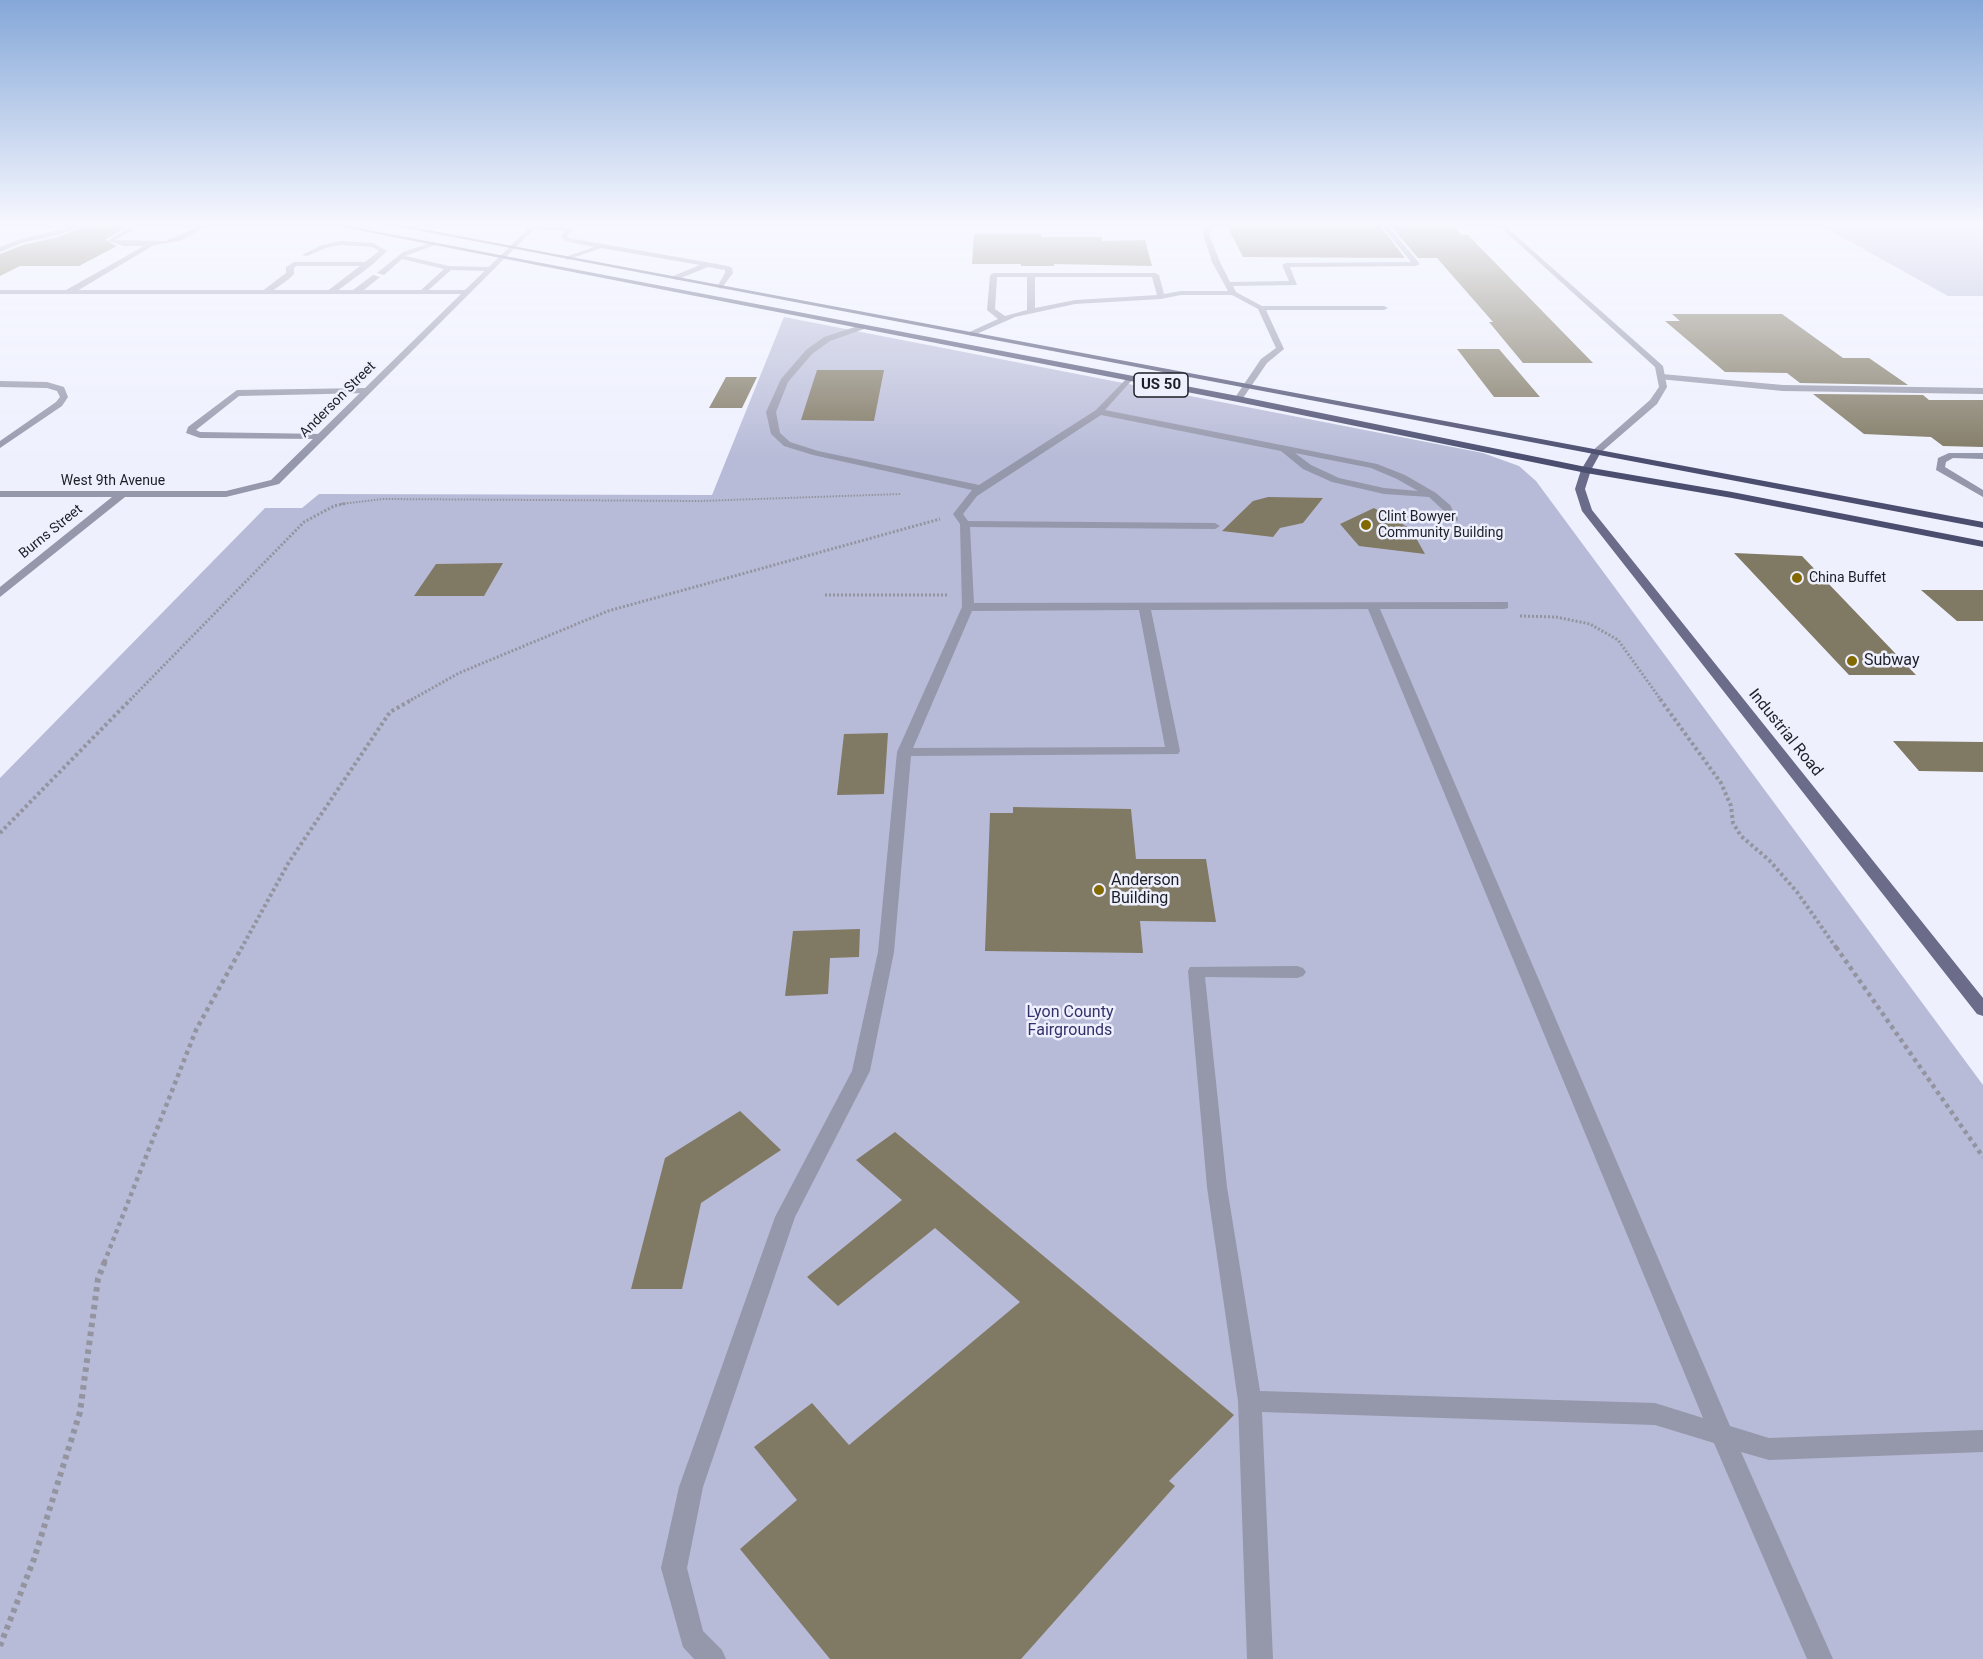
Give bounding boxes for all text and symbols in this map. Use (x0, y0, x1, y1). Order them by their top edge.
street label: Anderson Street (297, 359, 379, 441)
road number: US 50 (1134, 373, 1188, 397)
street label: West 9th Avenue (61, 473, 165, 489)
street label: Burns Street (16, 501, 86, 563)
place label: Clint Bowyer Community Building (1378, 509, 1503, 542)
marker: Clint Bowyer Community Building (1359, 518, 1373, 532)
place label: China Buffet (1809, 570, 1886, 586)
marker: China Buffet (1790, 571, 1804, 585)
place label: Subway (1864, 651, 1919, 671)
marker: Subway (1845, 654, 1859, 668)
street label: Industrial Road (1744, 685, 1826, 781)
place label: Anderson Building (1111, 871, 1179, 909)
marker: Anderson Building (1092, 883, 1106, 897)
park label: Lyon County Fairgrounds (1027, 1003, 1113, 1041)

